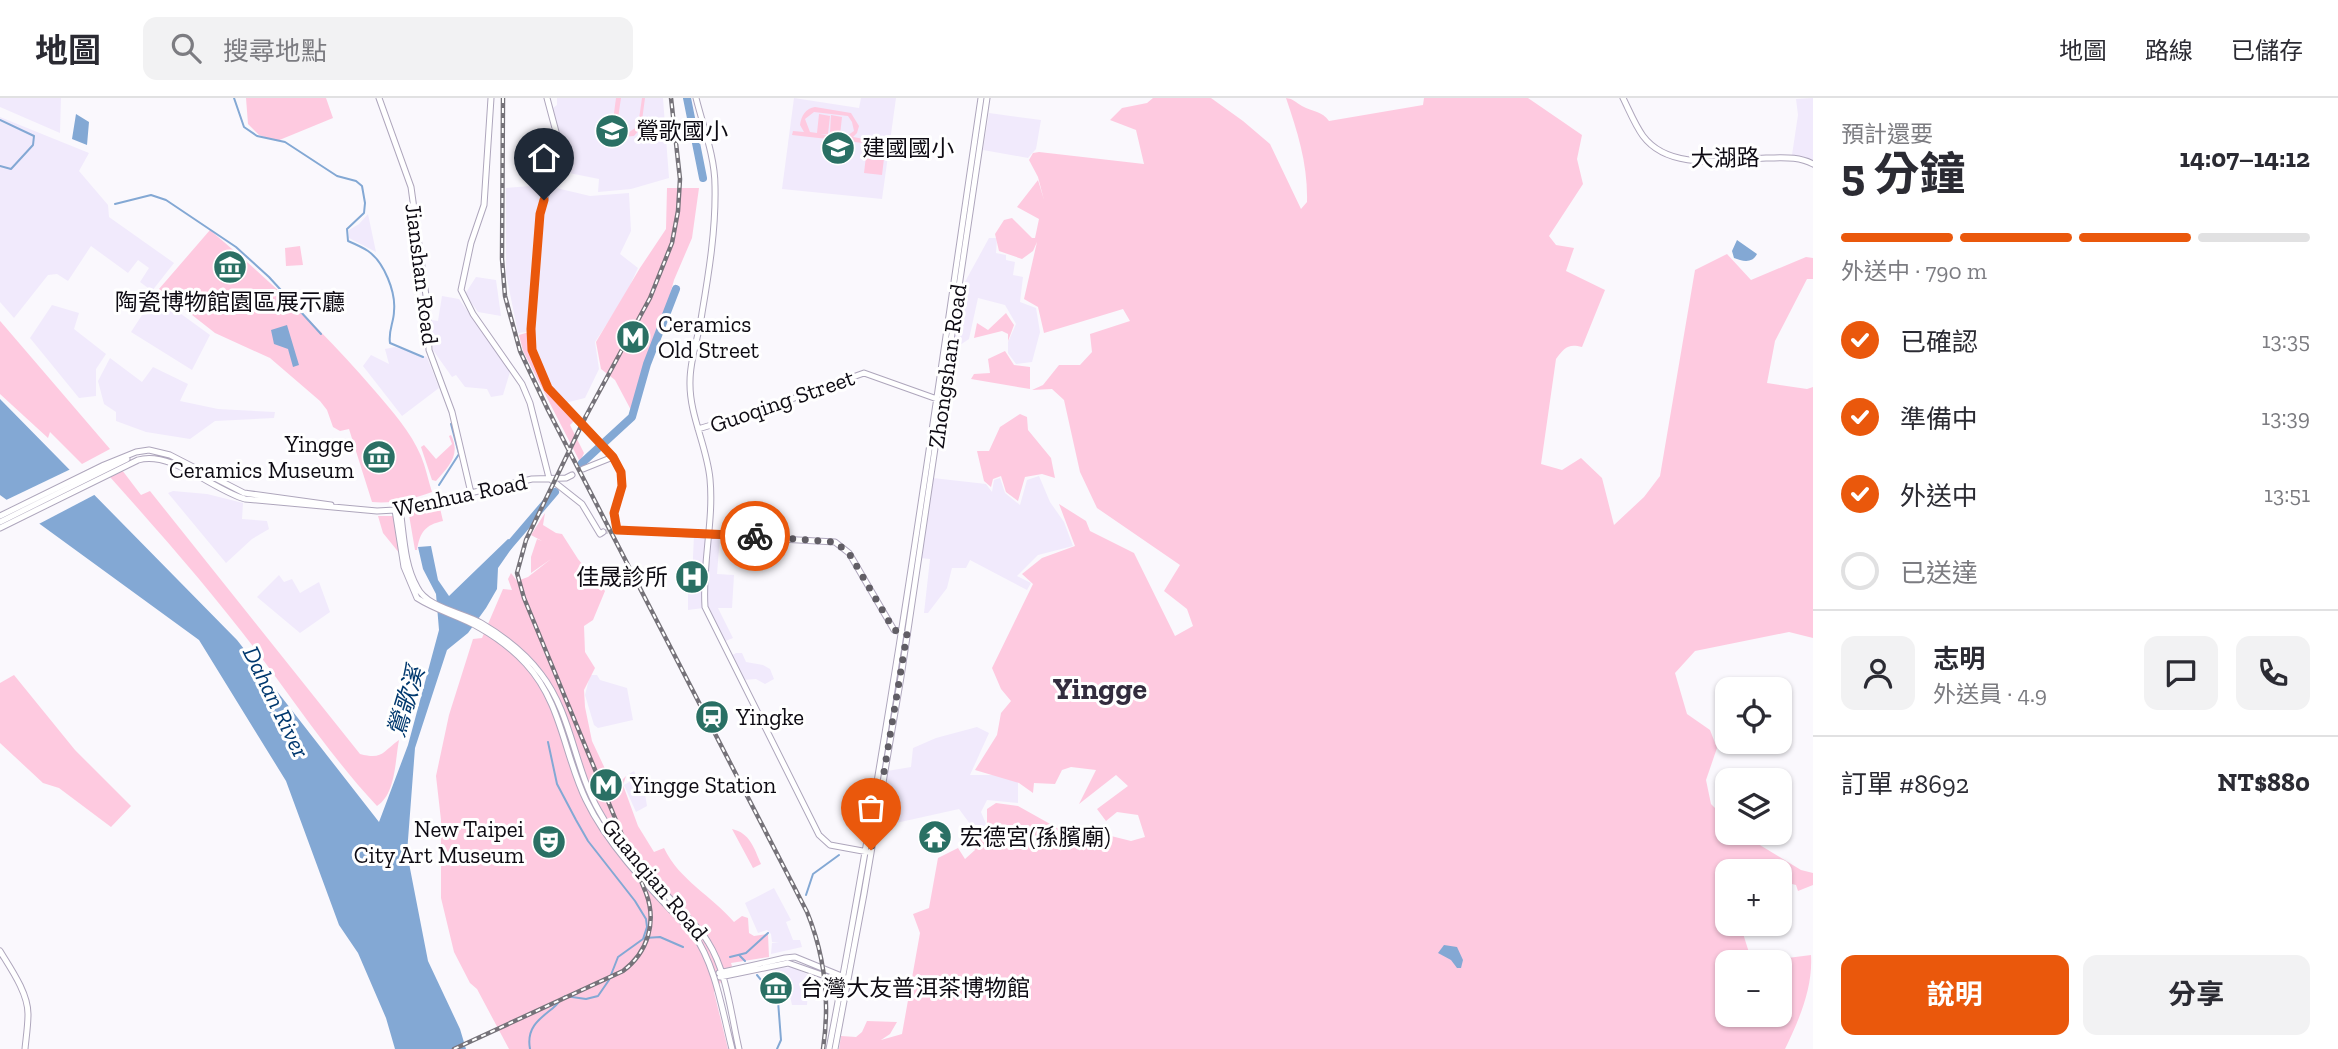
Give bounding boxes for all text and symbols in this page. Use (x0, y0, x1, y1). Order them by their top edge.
search box (143, 17, 633, 80)
icon: search (167, 29, 205, 67)
text: 地圖 (35, 31, 101, 70)
text: 搜尋地點 (223, 35, 327, 67)
text: 地圖 (2059, 36, 2107, 65)
text: 路線 (2145, 36, 2193, 65)
text: 已儲存 (2231, 36, 2303, 65)
school or university icon: 鶯歌國小 (593, 112, 631, 150)
place label: 鶯歌國小 (636, 117, 728, 145)
text: 預計還要 (1841, 120, 1933, 148)
pin (514, 128, 574, 200)
school or university icon: 建國國小 (819, 129, 857, 167)
place label: 建國國小 (862, 134, 954, 162)
icon: home (525, 139, 563, 177)
text: 14:07–14:12 (2180, 142, 2310, 174)
street label: 大湖路 (1690, 143, 1760, 173)
text: 5 分鐘 (1841, 147, 1966, 202)
street label: Jianshan Road (399, 201, 445, 347)
museum icon: 陶瓷博物館園區展示廳 (211, 248, 249, 286)
text: 外送中 · 790 m (1841, 257, 1987, 285)
street label: Zhongshan Road (922, 282, 972, 450)
place label: 陶瓷博物館園區展示廳 (115, 288, 345, 316)
place label: Ceramics Old Street (658, 310, 760, 364)
metro station icon: Ceramics Old Street (614, 318, 652, 356)
icon: check (1841, 321, 1879, 359)
text: 已確認 (1900, 326, 1978, 358)
text: 13:35 (2262, 326, 2310, 354)
street label: Guoqing Street (706, 363, 858, 439)
icon: check (1841, 398, 1879, 436)
text: 準備中 (1900, 403, 1978, 435)
text: 13:39 (2261, 403, 2310, 431)
place label: Yingge Ceramics Museum (169, 430, 354, 484)
museum icon: Yingge Ceramics Museum (360, 438, 398, 476)
street label: Wenhua Road (391, 467, 530, 523)
icon: check (1841, 475, 1879, 513)
text: 外送中 (1900, 480, 1978, 512)
text: 13:51 (2264, 480, 2310, 508)
courier (720, 501, 790, 571)
icon: bike (736, 517, 774, 555)
text: 已送達 (1900, 557, 1978, 589)
hospital icon: 佳晟診所 (673, 558, 711, 596)
place label: 佳晟診所 (576, 563, 668, 591)
button: person (1841, 636, 1915, 710)
button: chat (2144, 636, 2218, 710)
button: phone (2236, 636, 2310, 710)
water label: Dahan River (237, 641, 316, 763)
text: 志明 (1933, 643, 1985, 675)
water label: 鶯歌溪 (381, 660, 431, 741)
district label: Yingge (1053, 671, 1147, 707)
map controls (1715, 677, 1792, 1027)
button: locate (1715, 677, 1792, 754)
text: 外送員 · 4.9 (1933, 680, 2047, 708)
station icon: Yingke (693, 698, 731, 736)
place label: Yingke (735, 703, 804, 731)
metro station icon: Yingge Station (587, 766, 625, 804)
text: NT$880 (2218, 766, 2310, 798)
button: layers (1715, 768, 1792, 845)
text: 訂單 #8692 (1841, 768, 1969, 800)
place label: Yingge Station (629, 771, 776, 799)
pin (841, 778, 901, 850)
icon: bag (852, 789, 890, 827)
street label: Guanqian Road (596, 812, 714, 946)
place label: New Taipei City Art Museum (354, 815, 524, 869)
temple icon: 宏德宮(孫臏廟) (916, 818, 954, 856)
theatre icon: New Taipei City Art Museum (530, 823, 568, 861)
place label: 宏德宮(孫臏廟) (960, 823, 1111, 851)
button: + (1715, 859, 1792, 936)
button: − (1715, 950, 1792, 1027)
button: 說明 (1841, 955, 2069, 1035)
button: 分享 (2083, 955, 2310, 1035)
museum icon: 台灣大友普洱茶博物館 (757, 969, 795, 1007)
place label: 台灣大友普洱茶博物館 (800, 974, 1030, 1002)

